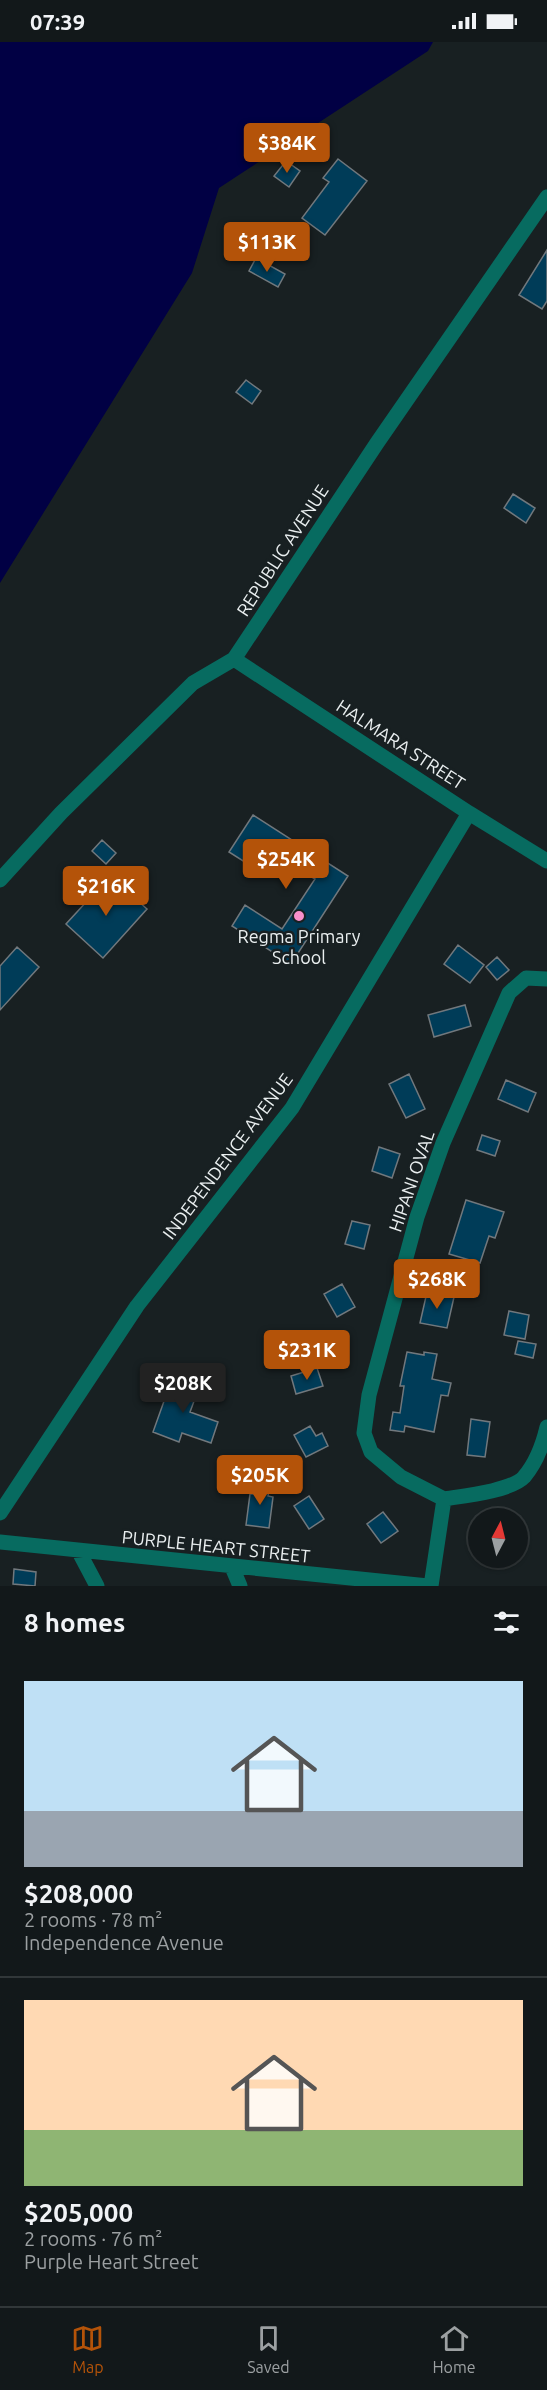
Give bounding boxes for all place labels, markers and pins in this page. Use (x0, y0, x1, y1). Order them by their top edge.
pin: $384K (245, 123, 329, 174)
pin: $113K (225, 222, 309, 273)
pin: $254K (244, 839, 328, 890)
pin: $216K (64, 866, 148, 917)
marker: Regma Primary School (292, 909, 306, 923)
place label: Regma Primary School (237, 926, 361, 967)
pin: $268K (395, 1259, 479, 1310)
pin: $231K (265, 1330, 349, 1381)
pin: $208K (141, 1363, 225, 1414)
pin: $205K (218, 1455, 302, 1506)

